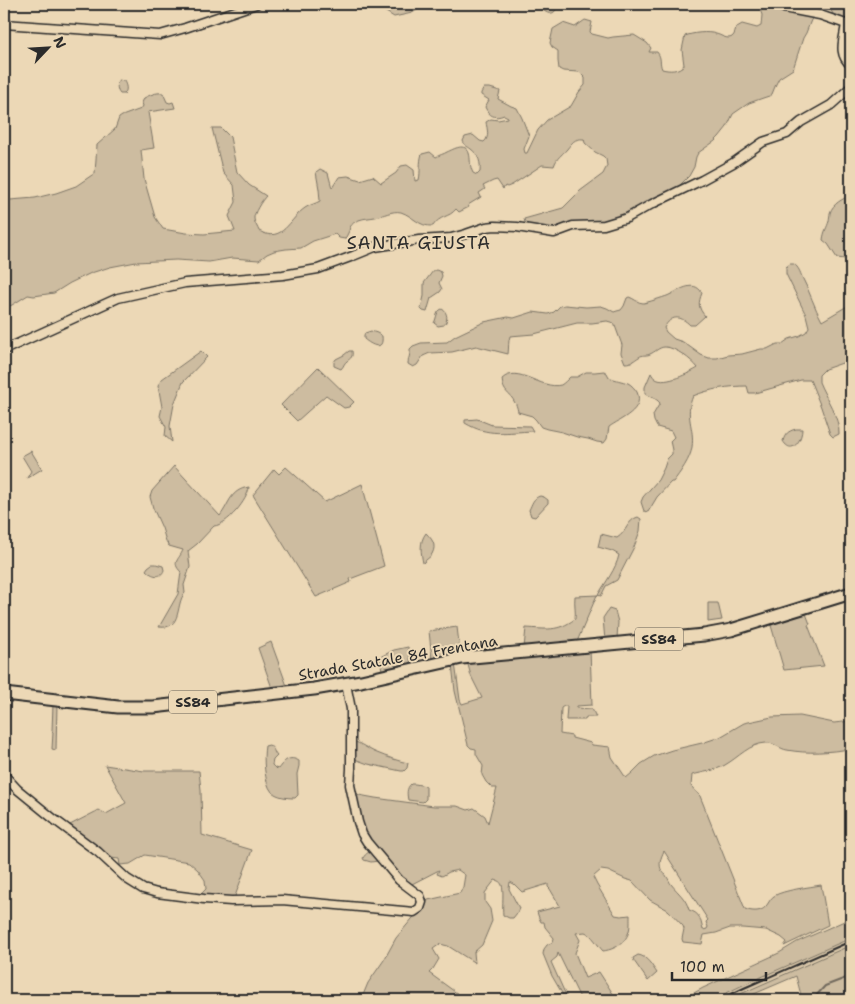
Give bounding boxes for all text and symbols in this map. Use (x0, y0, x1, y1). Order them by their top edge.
north arrow (22, 22, 72, 72)
text: N (49, 34, 70, 51)
district label: SANTA GIUSTA (347, 231, 491, 255)
road number: SS84 (635, 628, 683, 650)
street label: Strada Statale 84 Frentana (297, 631, 500, 685)
road number: SS84 (169, 690, 217, 714)
scale bar (672, 949, 766, 981)
text: 100 m (680, 957, 725, 977)

